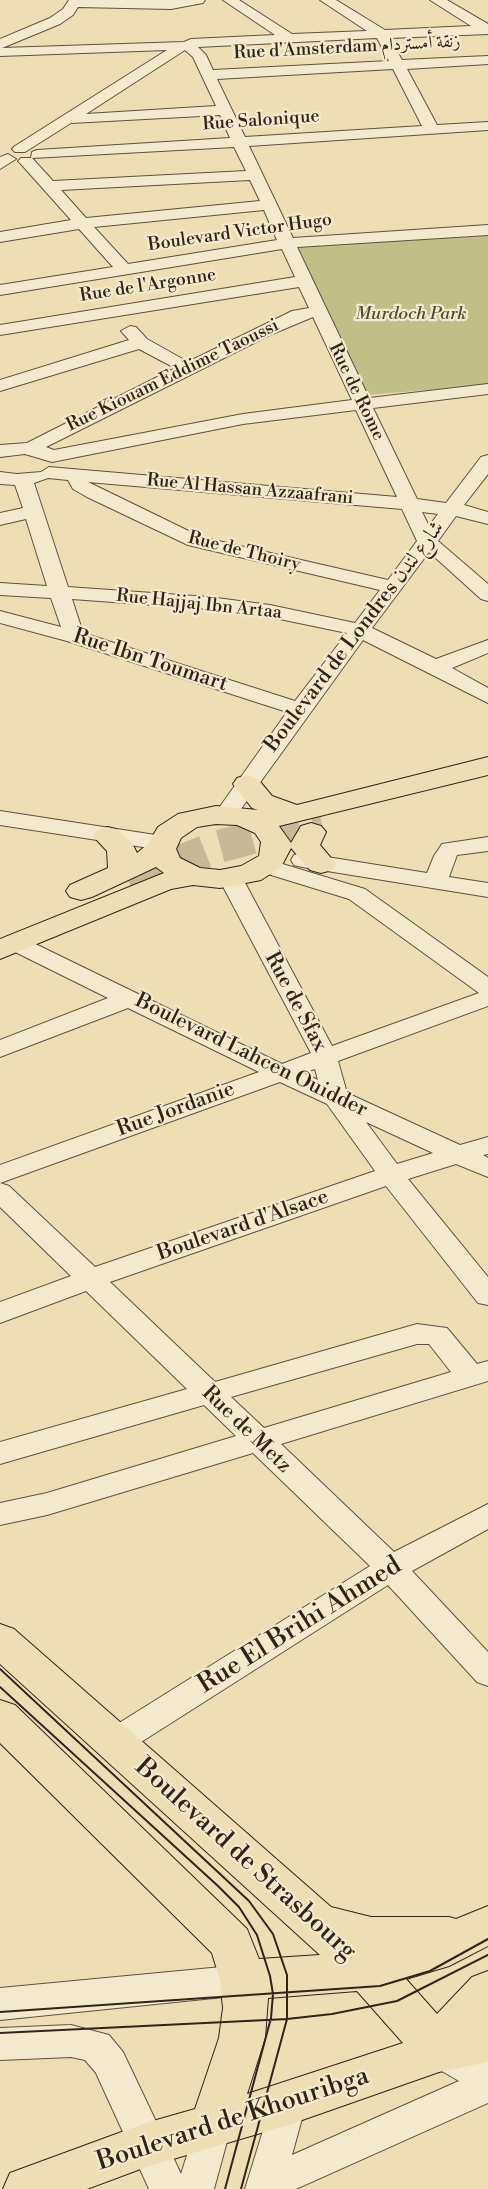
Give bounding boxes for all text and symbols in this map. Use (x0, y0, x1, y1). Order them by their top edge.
street label: Rue d'Amsterdam زنقة أمستردام (233, 31, 461, 65)
street label: Rue Salonique (202, 106, 320, 136)
street label: Boulevard Victor Hugo (147, 209, 333, 257)
street label: Rue de l'Argonne (78, 265, 218, 307)
park label: Murdoch Park (355, 304, 467, 326)
street label: Rue Kiouam Eddime Taoussi (63, 315, 283, 437)
street label: Rue de Rome (323, 340, 389, 444)
street label: Rue Al Hassan Azzaafrani (146, 470, 354, 510)
street label: Boulevard de Londres شارع لندن (260, 516, 450, 758)
street label: Rue de Thoiry (186, 528, 302, 576)
street label: Rue Hajjaj Ibn Artaa (115, 586, 283, 624)
street label: Rue Ibn Toumart (70, 624, 230, 698)
street label: Rue de Sfax (258, 948, 332, 1056)
street label: Boulevard Lahcen Ouidder (131, 989, 371, 1123)
street label: Rue Jordanie (114, 1077, 238, 1143)
street label: Boulevard d'Alsace (154, 1185, 332, 1267)
street label: Rue de Metz (196, 1381, 296, 1479)
street label: Rue El Brihi Ahmed (192, 1551, 408, 1701)
street label: Boulevard de Strasbourg (128, 1752, 362, 1968)
street label: Boulevard de Khouribga (93, 2061, 373, 2179)

